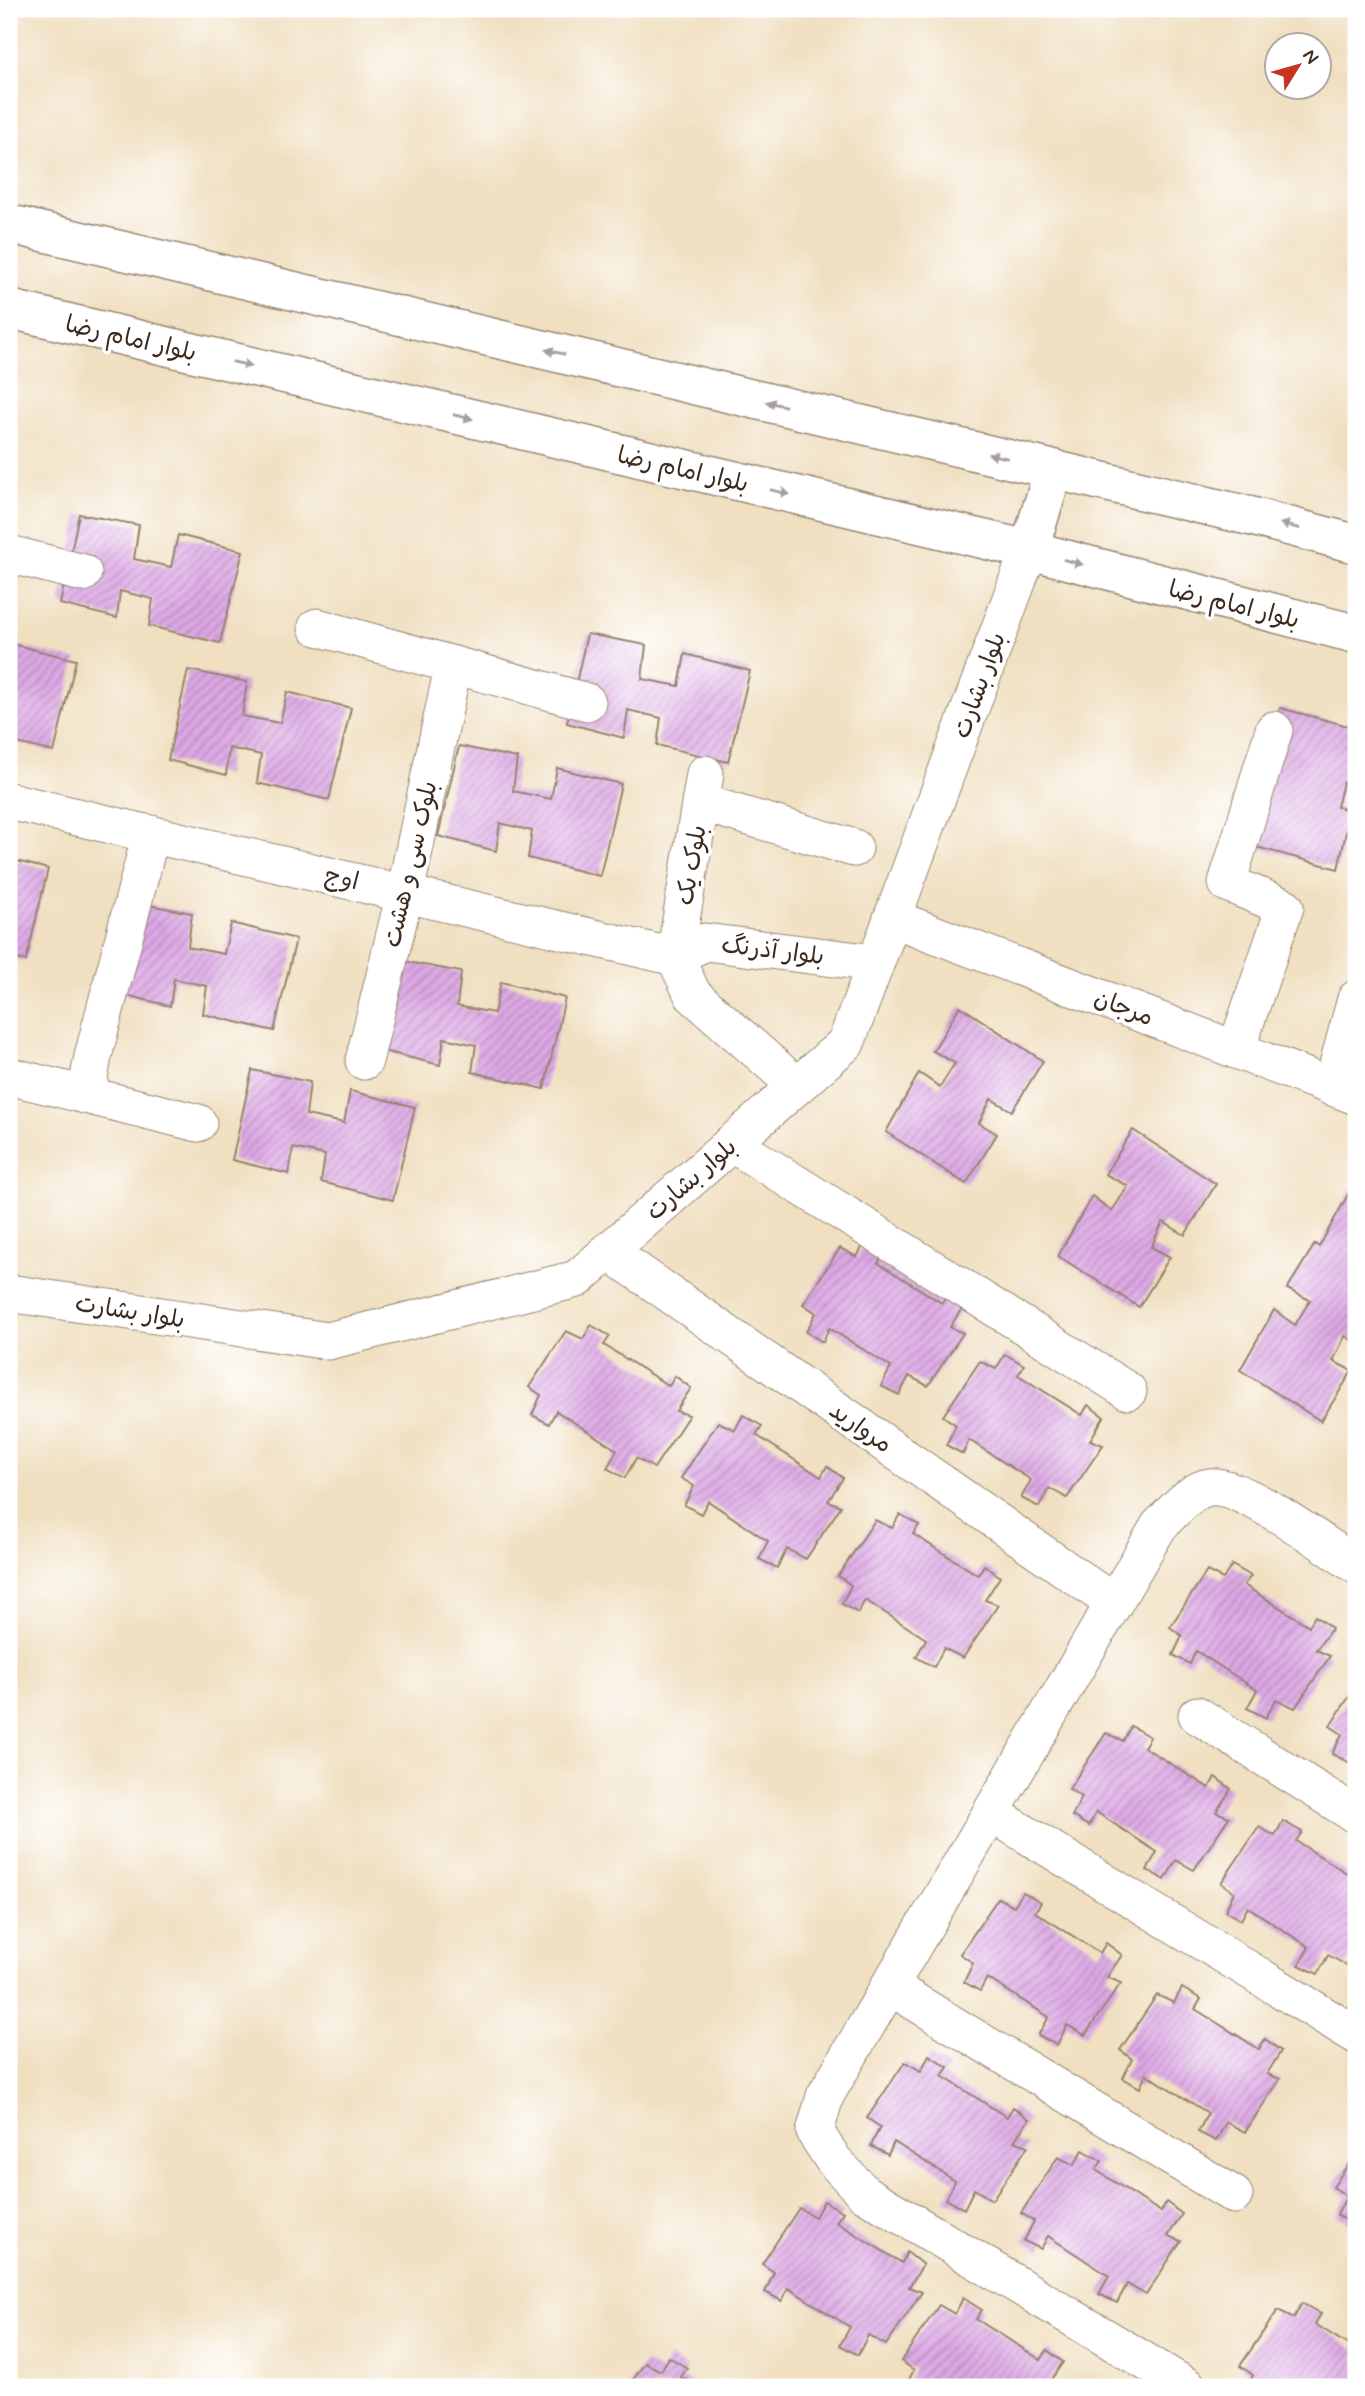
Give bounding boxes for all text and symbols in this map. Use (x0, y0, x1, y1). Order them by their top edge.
north arrow (1264, 32, 1334, 102)
text: N (1297, 44, 1324, 69)
street label: بلوار امام رضا (62, 309, 199, 371)
one-way arrow (544, 346, 566, 357)
one-way arrow (231, 359, 253, 370)
one-way arrow (765, 398, 787, 409)
one-way arrow (453, 411, 475, 422)
street label: بلوار امام رضا (614, 440, 751, 502)
one-way arrow (987, 450, 1009, 461)
one-way arrow (769, 486, 791, 497)
one-way arrow (1279, 521, 1300, 531)
one-way arrow (1062, 557, 1084, 568)
street label: بلوار امام رضا (1165, 574, 1302, 638)
street label: بلوار بشارت (947, 628, 1014, 743)
street label: بلوک سی و هشت (377, 778, 446, 951)
street label: بلوک یک (670, 823, 715, 908)
street label: اوج (322, 861, 362, 898)
street label: بلوار آذرنگ (720, 930, 826, 973)
street label: مرجان (1089, 983, 1157, 1034)
street label: بلوار بشارت (640, 1132, 744, 1228)
street label: بلوار بشارت (73, 1289, 187, 1336)
street label: مروارید (823, 1396, 898, 1461)

